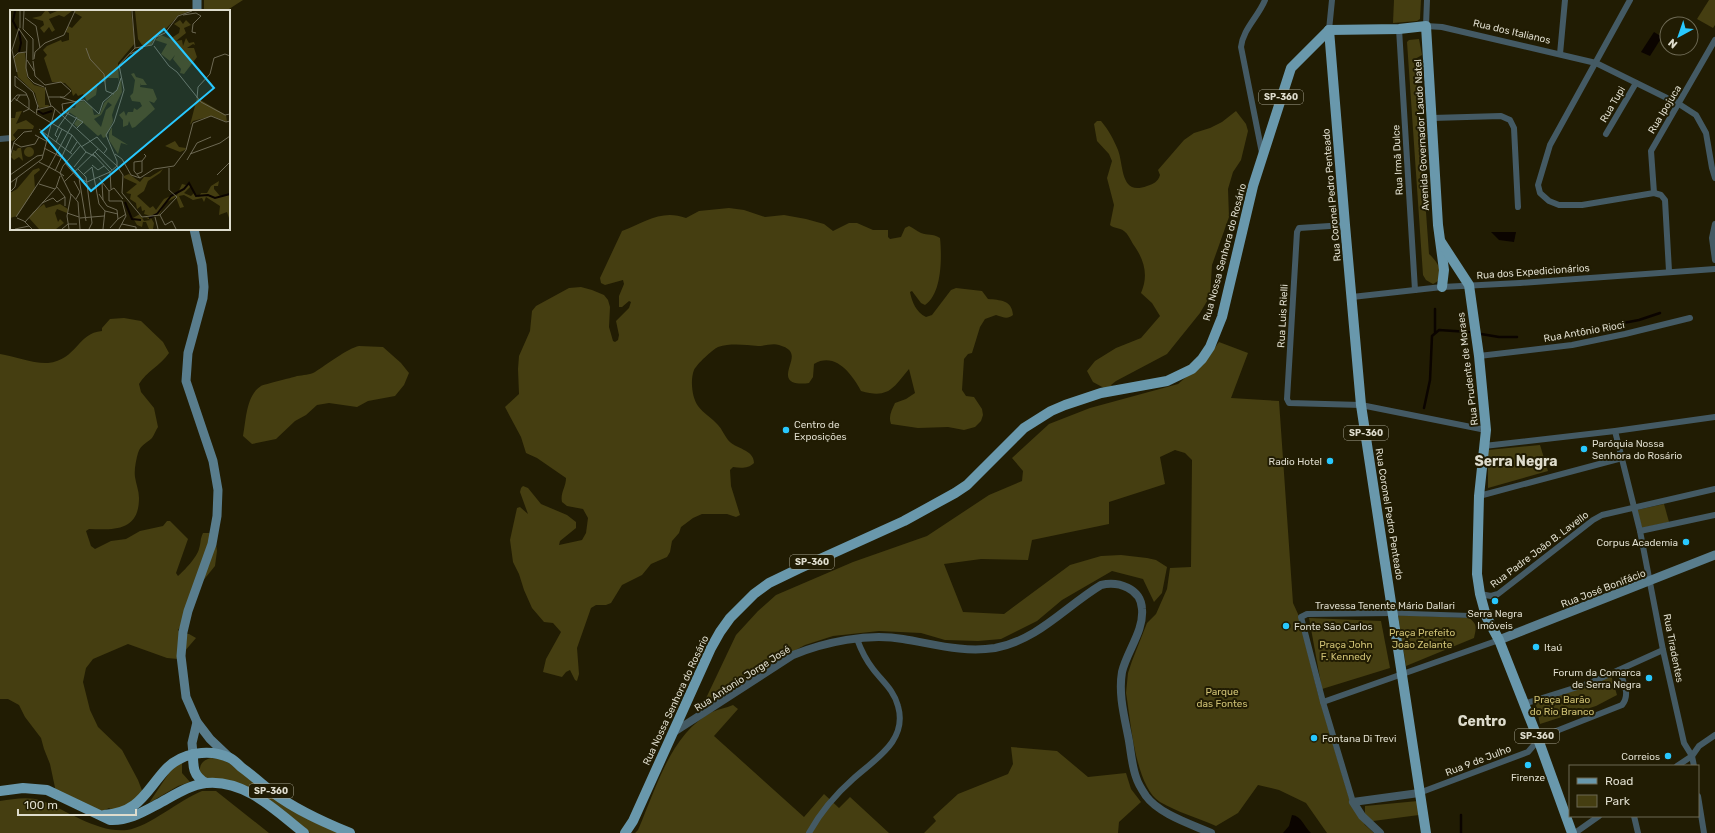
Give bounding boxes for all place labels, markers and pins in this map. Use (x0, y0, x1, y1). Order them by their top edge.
place label: Centro de Exposições (794, 419, 847, 443)
marker: Centro de Exposições (781, 425, 791, 435)
place label: Paróquia Nossa Senhora do Rosário (1592, 438, 1683, 462)
marker: Paróquia Nossa Senhora do Rosário (1579, 444, 1589, 454)
place label: Radio Hotel (1269, 456, 1322, 468)
marker: Radio Hotel (1325, 456, 1335, 466)
place label: Corpus Academia (1596, 537, 1678, 549)
marker: Corpus Academia (1681, 537, 1691, 547)
marker: Serra Negra Imóveis (1490, 596, 1500, 606)
place label: Serra Negra Imóveis (1467, 608, 1523, 632)
marker: Fonte São Carlos (1281, 621, 1291, 631)
place label: Fonte São Carlos (1294, 621, 1373, 633)
marker: Itaú (1531, 642, 1541, 652)
place label: Itaú (1544, 642, 1562, 654)
place label: Forum da Comarca de Serra Negra (1553, 667, 1641, 691)
marker: Forum da Comarca de Serra Negra (1644, 673, 1654, 683)
marker: Fontana Di Trevi (1309, 733, 1319, 743)
place label: Fontana Di Trevi (1322, 733, 1396, 745)
place label: Correios (1621, 751, 1660, 763)
marker: Correios (1663, 751, 1673, 761)
marker: Firenze (1523, 760, 1533, 770)
place label: Firenze (1511, 772, 1546, 784)

